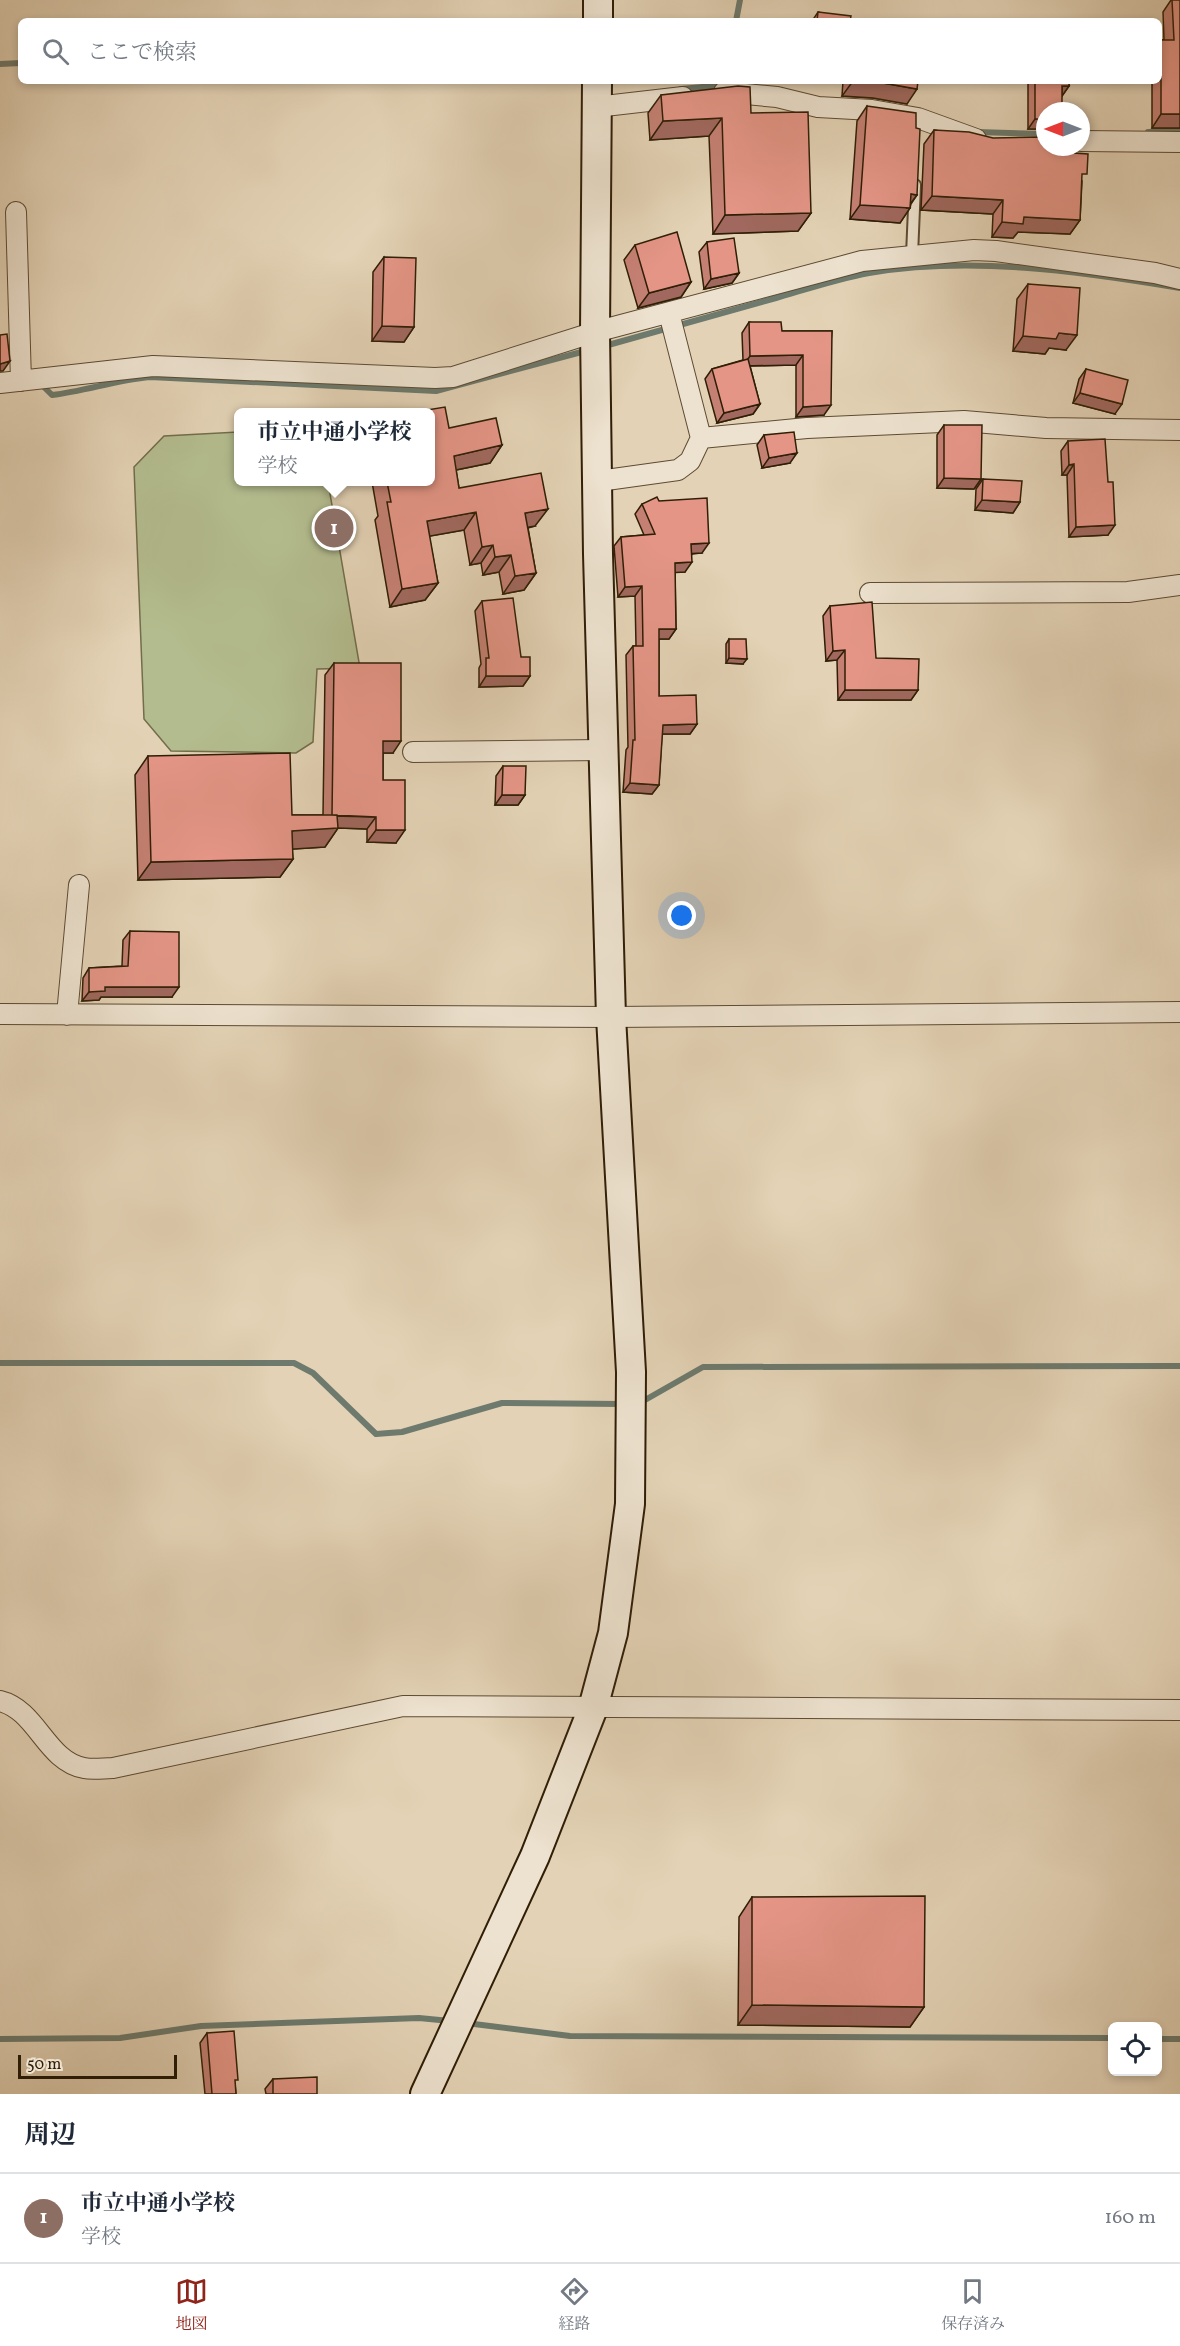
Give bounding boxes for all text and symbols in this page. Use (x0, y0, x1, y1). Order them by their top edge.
search box (18, 18, 1162, 84)
icon: search (39, 35, 72, 68)
text: ここで検索 (87, 38, 197, 69)
north arrow (1036, 102, 1090, 156)
popup (234, 408, 435, 486)
text: 市立中通小学校 (257, 418, 412, 449)
text: 学校 (257, 453, 297, 481)
pin: 1 (314, 506, 354, 550)
your location (667, 901, 696, 930)
map controls (1108, 2022, 1162, 2076)
button: locate (1108, 2022, 1162, 2076)
scale bar (18, 2052, 177, 2080)
text: 50 m (27, 2054, 61, 2076)
text: 周辺 (24, 2118, 76, 2154)
text: 市立中通小学校 (81, 2189, 235, 2220)
text: 1 (39, 2204, 48, 2232)
text: 160 m (1104, 2204, 1156, 2232)
text: 学校 (81, 2224, 121, 2252)
tab: 地図 (175, 2275, 208, 2336)
tab: 経路 (558, 2275, 591, 2336)
tab: 保存済み (941, 2275, 1005, 2336)

